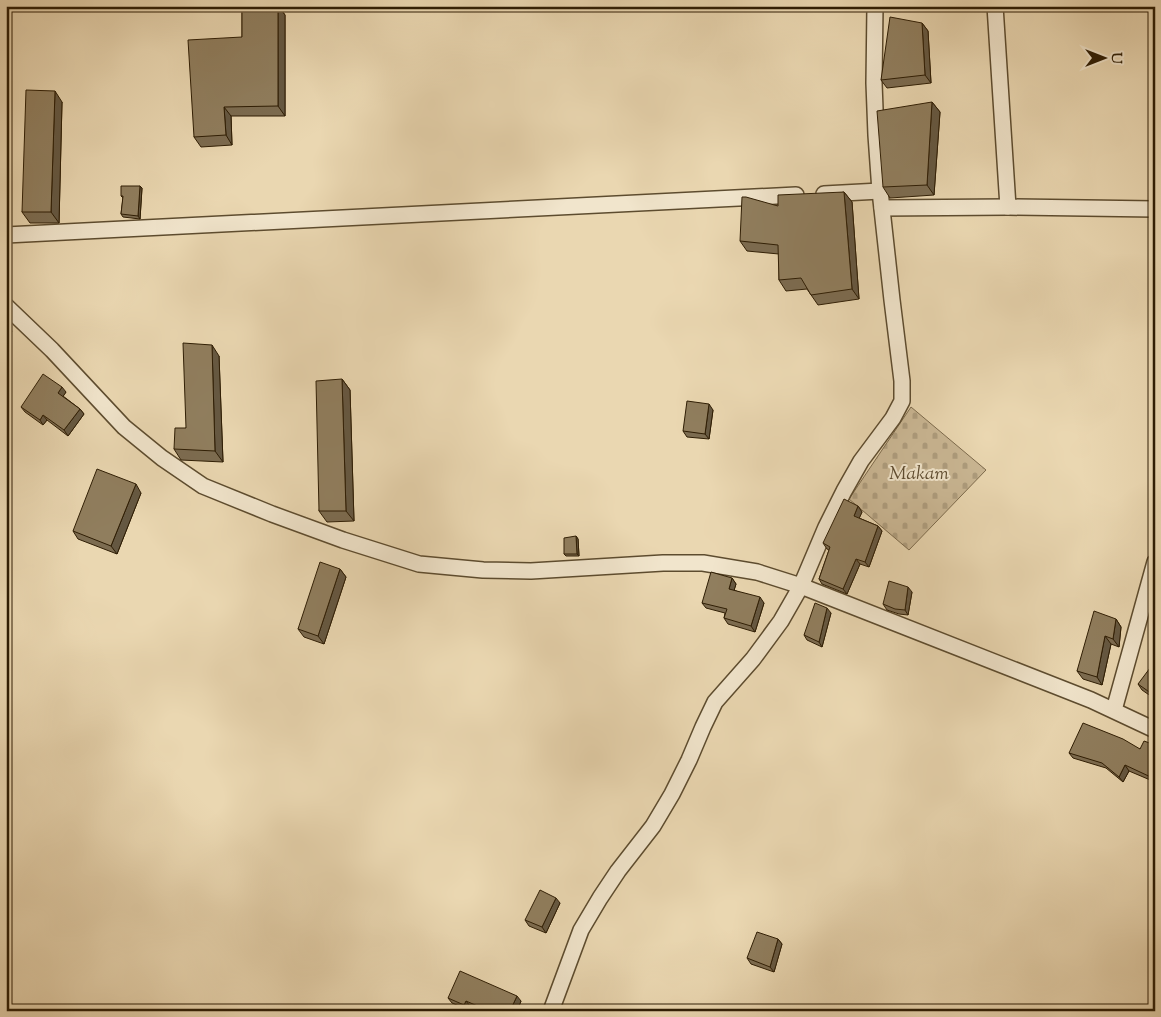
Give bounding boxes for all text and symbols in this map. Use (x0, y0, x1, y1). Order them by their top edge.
north arrow (1078, 32, 1128, 82)
text: U (1105, 52, 1125, 64)
park label: Makam (889, 461, 949, 488)

